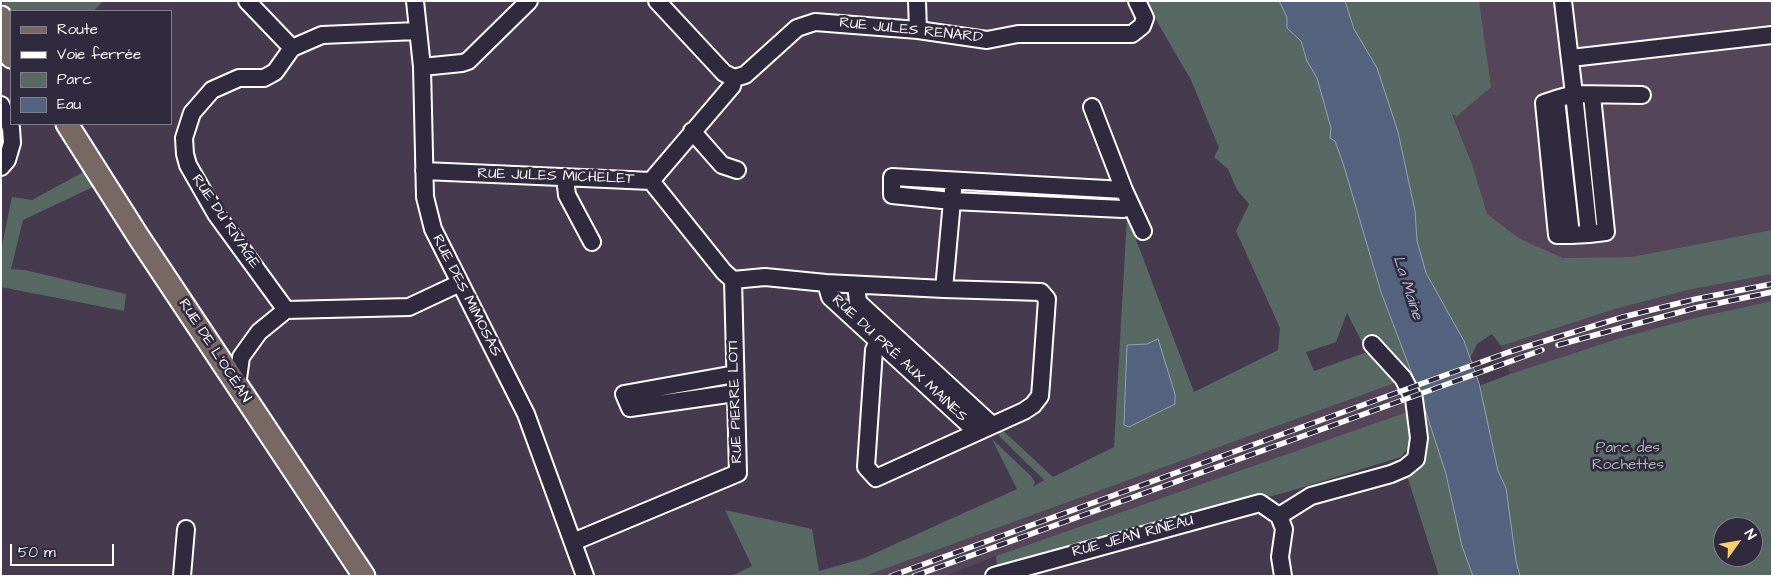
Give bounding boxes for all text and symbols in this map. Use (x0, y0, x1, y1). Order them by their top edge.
legend (10, 10, 172, 125)
street label: RUE JULES RENARD (838, 15, 984, 47)
text: Route (57, 19, 98, 40)
text: Voie ferrée (57, 44, 141, 65)
text: Parc (57, 69, 92, 90)
text: Eau (57, 94, 81, 115)
street label: RUE JULES MICHELET (477, 165, 635, 189)
street label: RUE DU RIVAGE (187, 172, 263, 272)
street label: RUE DES MIMOSAS (428, 232, 504, 360)
water label: La Maine (1388, 254, 1426, 322)
street label: RUE DU PRÉ AUX MAINES (828, 292, 970, 426)
street label: RUE DE L'OCÉAN (174, 296, 254, 406)
street label: RUE PIERRE LOTI (725, 340, 747, 464)
park label: Parc des Rochettes (1592, 440, 1664, 475)
street label: RUE JEAN RINEAU (1070, 512, 1196, 562)
north arrow (1713, 517, 1763, 567)
text: N (1739, 526, 1761, 544)
scale bar (12, 534, 116, 566)
text: 50 m (18, 542, 56, 563)

